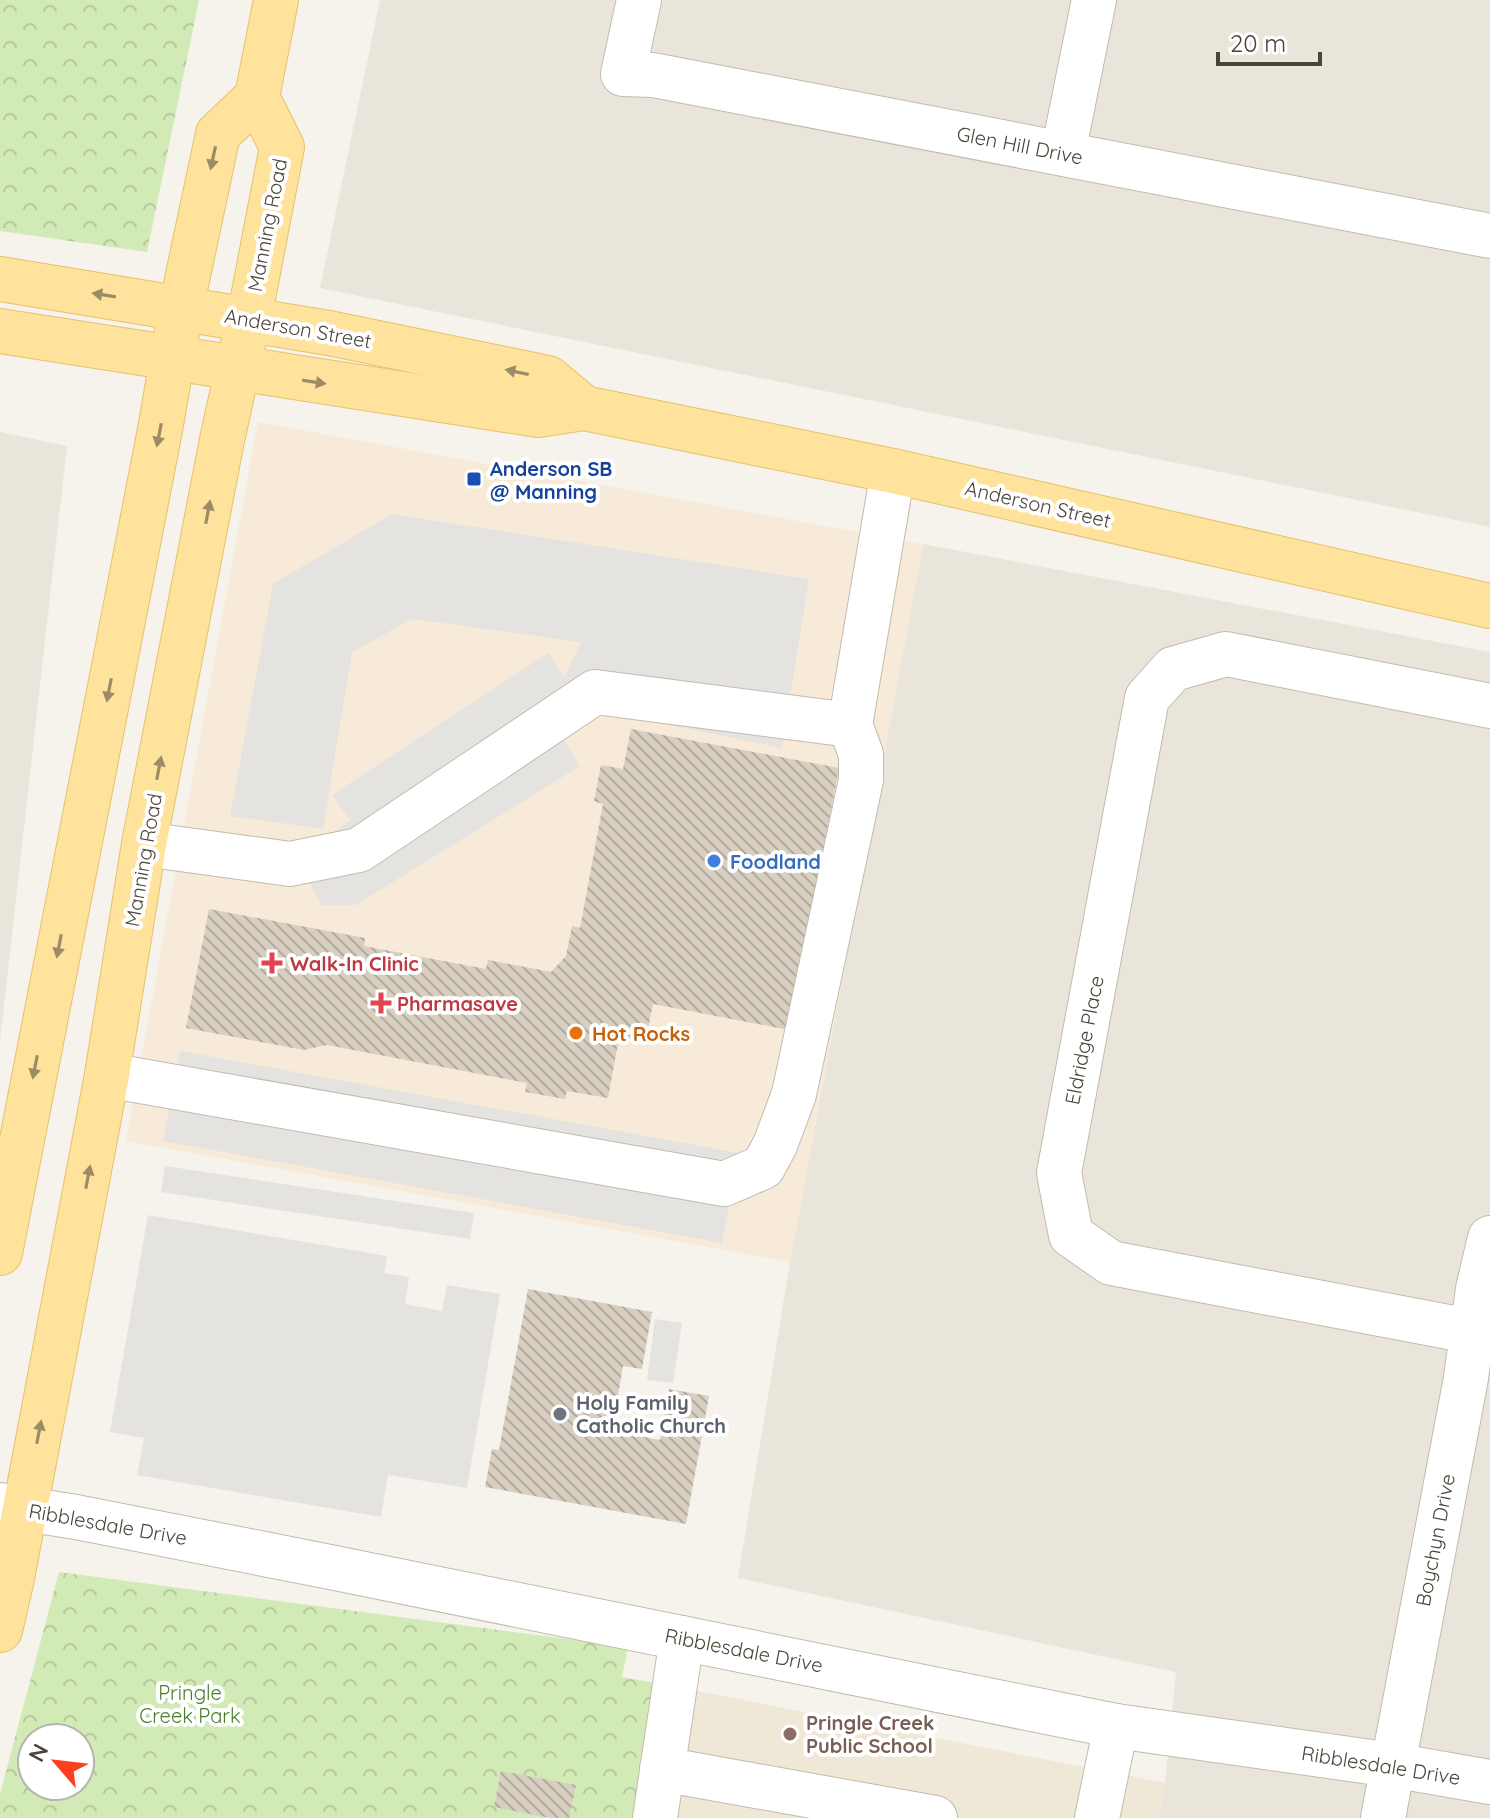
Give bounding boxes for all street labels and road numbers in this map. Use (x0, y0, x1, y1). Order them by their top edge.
street label: Glen Hill Drive (955, 121, 1085, 169)
street label: Manning Road (242, 156, 292, 294)
street label: Anderson Street (223, 303, 374, 353)
street label: Anderson Street (963, 475, 1113, 533)
street label: Manning Road (119, 791, 167, 929)
street label: Eldridge Place (1059, 973, 1109, 1107)
street label: Boychyn Drive (1410, 1472, 1460, 1608)
street label: Ribblesdale Drive (27, 1498, 189, 1550)
street label: Ribblesdale Drive (663, 1622, 825, 1678)
street label: Ribblesdale Drive (1300, 1740, 1462, 1790)

